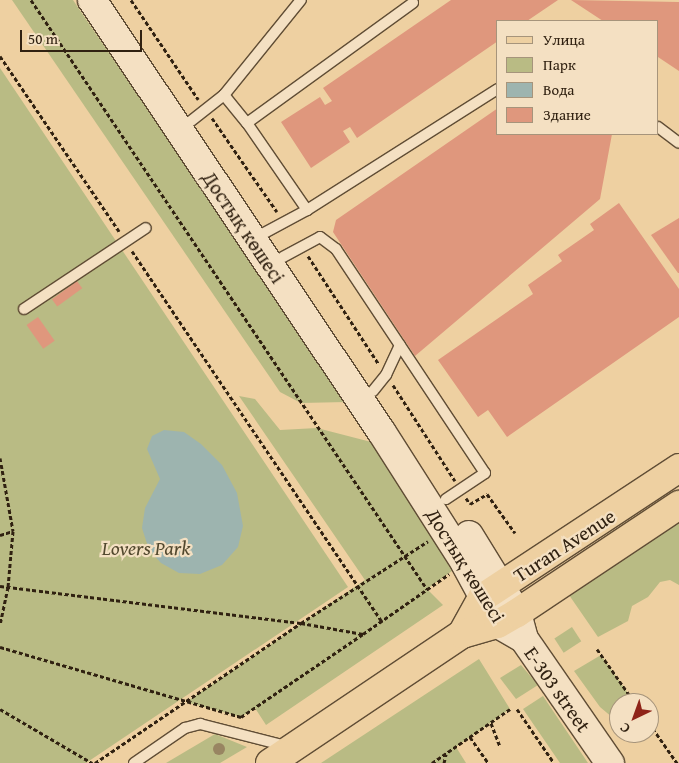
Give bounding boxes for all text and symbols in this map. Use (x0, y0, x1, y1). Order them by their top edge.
scale bar (22, 20, 145, 52)
legend (497, 20, 659, 135)
text: 50 m (28, 28, 58, 49)
text: Улица (543, 29, 585, 50)
text: Парк (543, 54, 576, 75)
text: Вода (543, 79, 574, 100)
text: Здание (543, 104, 591, 125)
street label: Достық көшесі (198, 166, 290, 288)
street label: Достық көшесі (421, 503, 511, 627)
street label: Turan Avenue (509, 503, 619, 587)
park label: Lovers Park (102, 535, 190, 559)
street label: E-303 street (520, 642, 596, 736)
north arrow (609, 693, 659, 743)
text: С (615, 718, 634, 738)

